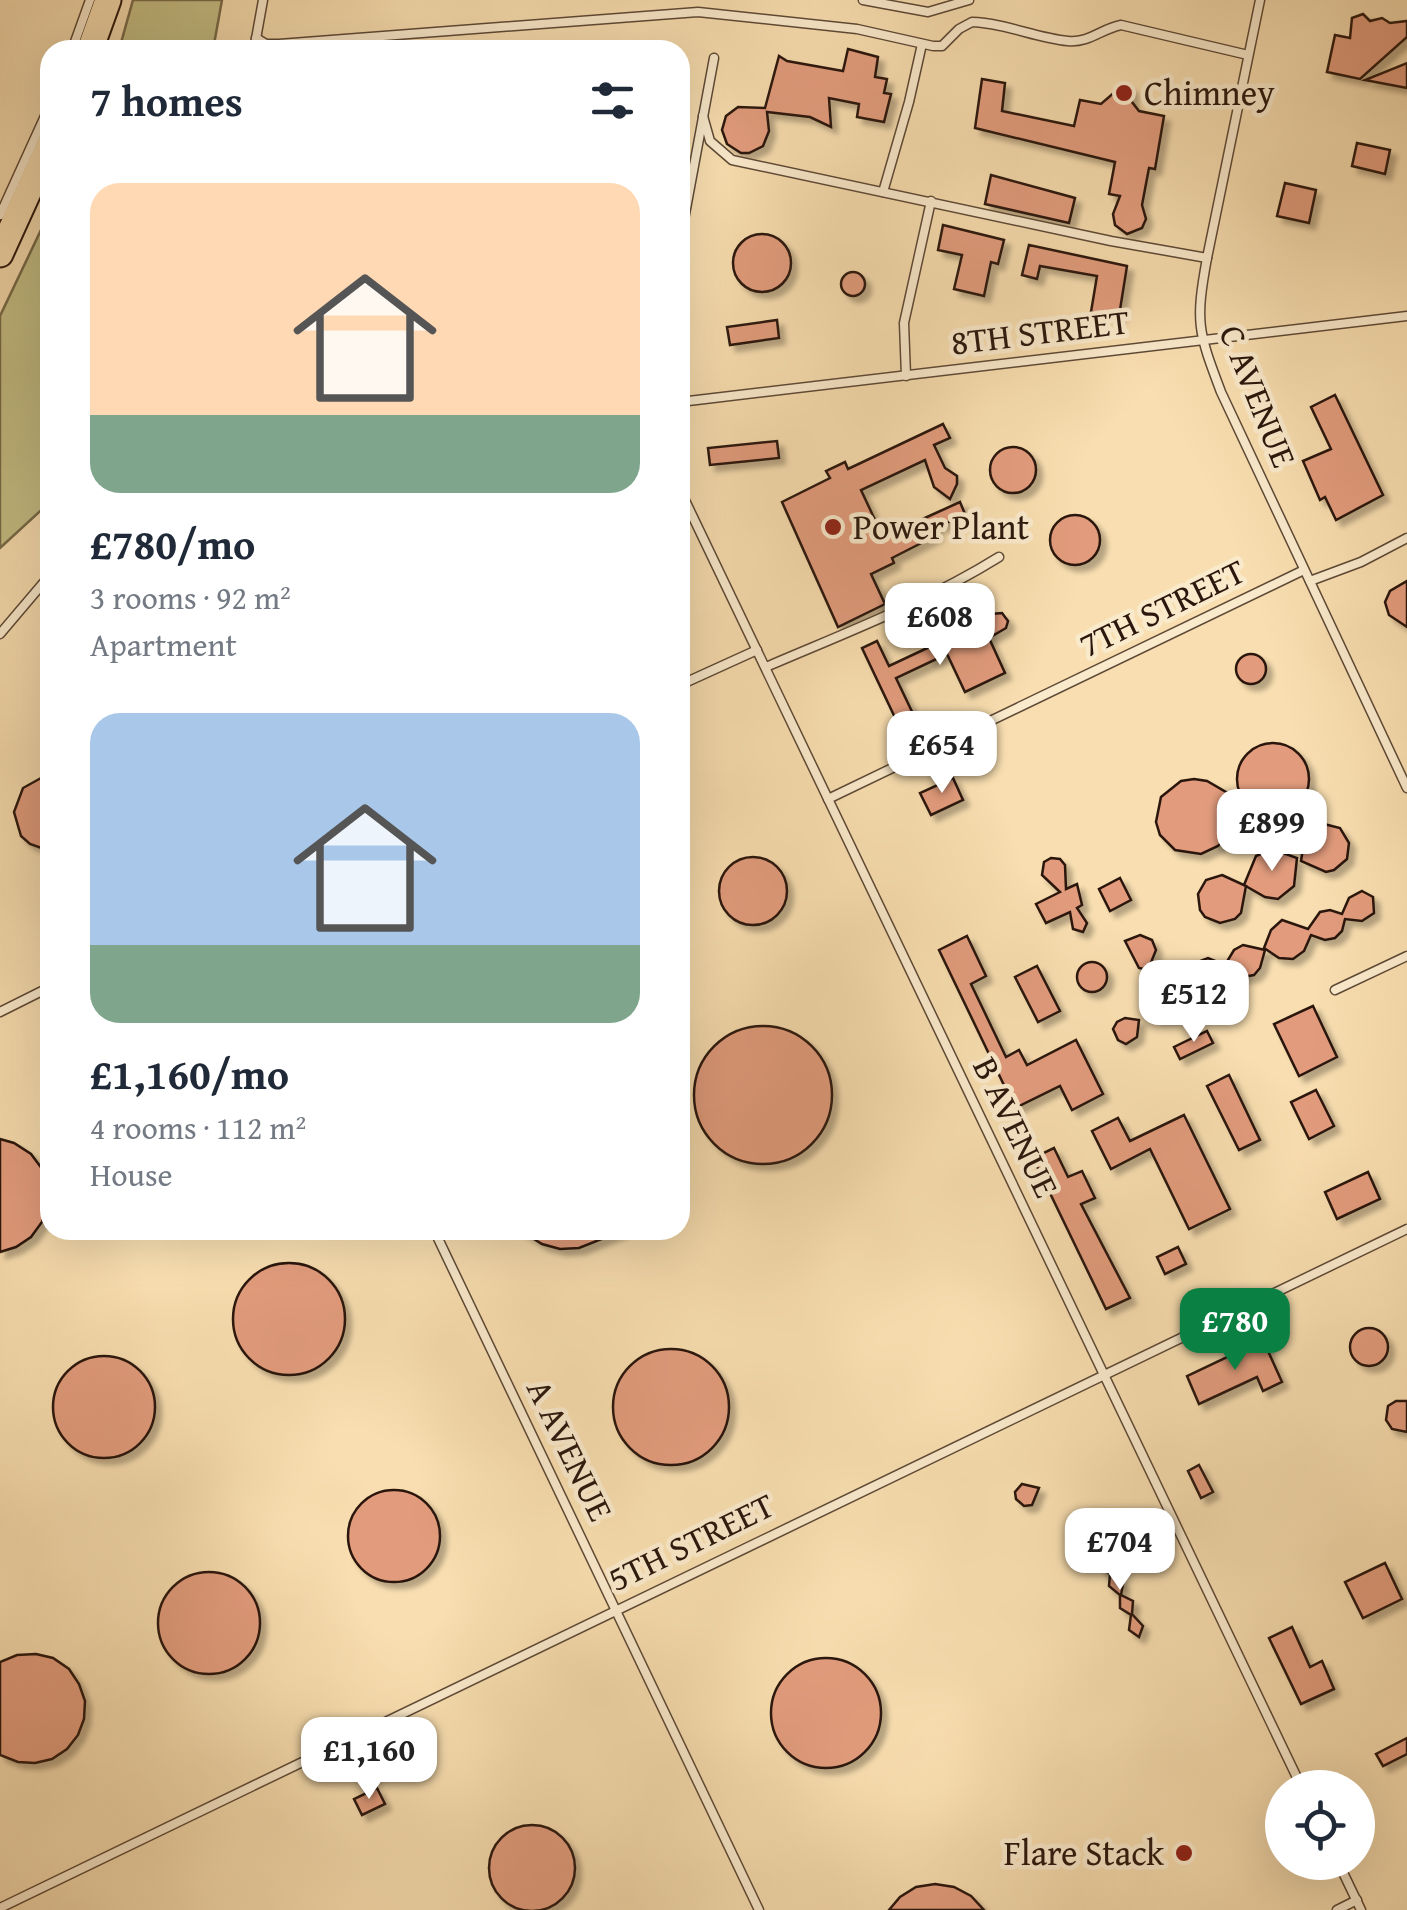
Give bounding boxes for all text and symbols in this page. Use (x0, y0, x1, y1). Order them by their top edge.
place label: Chimney (1144, 67, 1275, 118)
text: 7 homes (90, 70, 243, 131)
icon: filters (585, 73, 640, 128)
marker: Chimney (1113, 82, 1135, 104)
icon: home (275, 248, 455, 428)
street label: 8TH STREET (948, 295, 1132, 368)
street label: C AVENUE (1207, 317, 1310, 475)
place label: Power Plant (853, 501, 1029, 552)
text: £780/mo (90, 513, 255, 574)
marker: Power Plant (822, 516, 844, 538)
street label: 7TH STREET (1070, 545, 1254, 670)
text: 3 rooms · 92 m² (90, 574, 291, 621)
pin: £608 (881, 583, 999, 668)
text: £608 (907, 592, 973, 639)
text: Apartment (90, 621, 237, 668)
pin: £654 (883, 711, 1001, 796)
text: £654 (909, 720, 975, 767)
icon: home (275, 778, 455, 958)
pin: £899 (1213, 789, 1331, 874)
text: £899 (1239, 798, 1305, 845)
pin: £512 (1135, 960, 1253, 1045)
text: £512 (1161, 969, 1227, 1016)
text: £1,160/mo (90, 1043, 289, 1104)
street label: B AVENUE (961, 1048, 1072, 1206)
text: 4 rooms · 112 m² (90, 1104, 306, 1151)
text: House (90, 1151, 173, 1198)
pin: £780 (1176, 1288, 1294, 1373)
text: £780 (1202, 1297, 1268, 1344)
street label: A AVENUE (514, 1370, 627, 1529)
street label: 5TH STREET (599, 1479, 783, 1604)
pin: £704 (1061, 1508, 1179, 1593)
text: £704 (1087, 1517, 1153, 1564)
pin: £1,160 (288, 1717, 450, 1802)
text: £1,160 (323, 1726, 415, 1773)
map controls (1265, 1770, 1375, 1880)
button: locate (1265, 1770, 1375, 1880)
place label: Flare Stack (1004, 1827, 1164, 1878)
marker: Flare Stack (1173, 1842, 1195, 1864)

